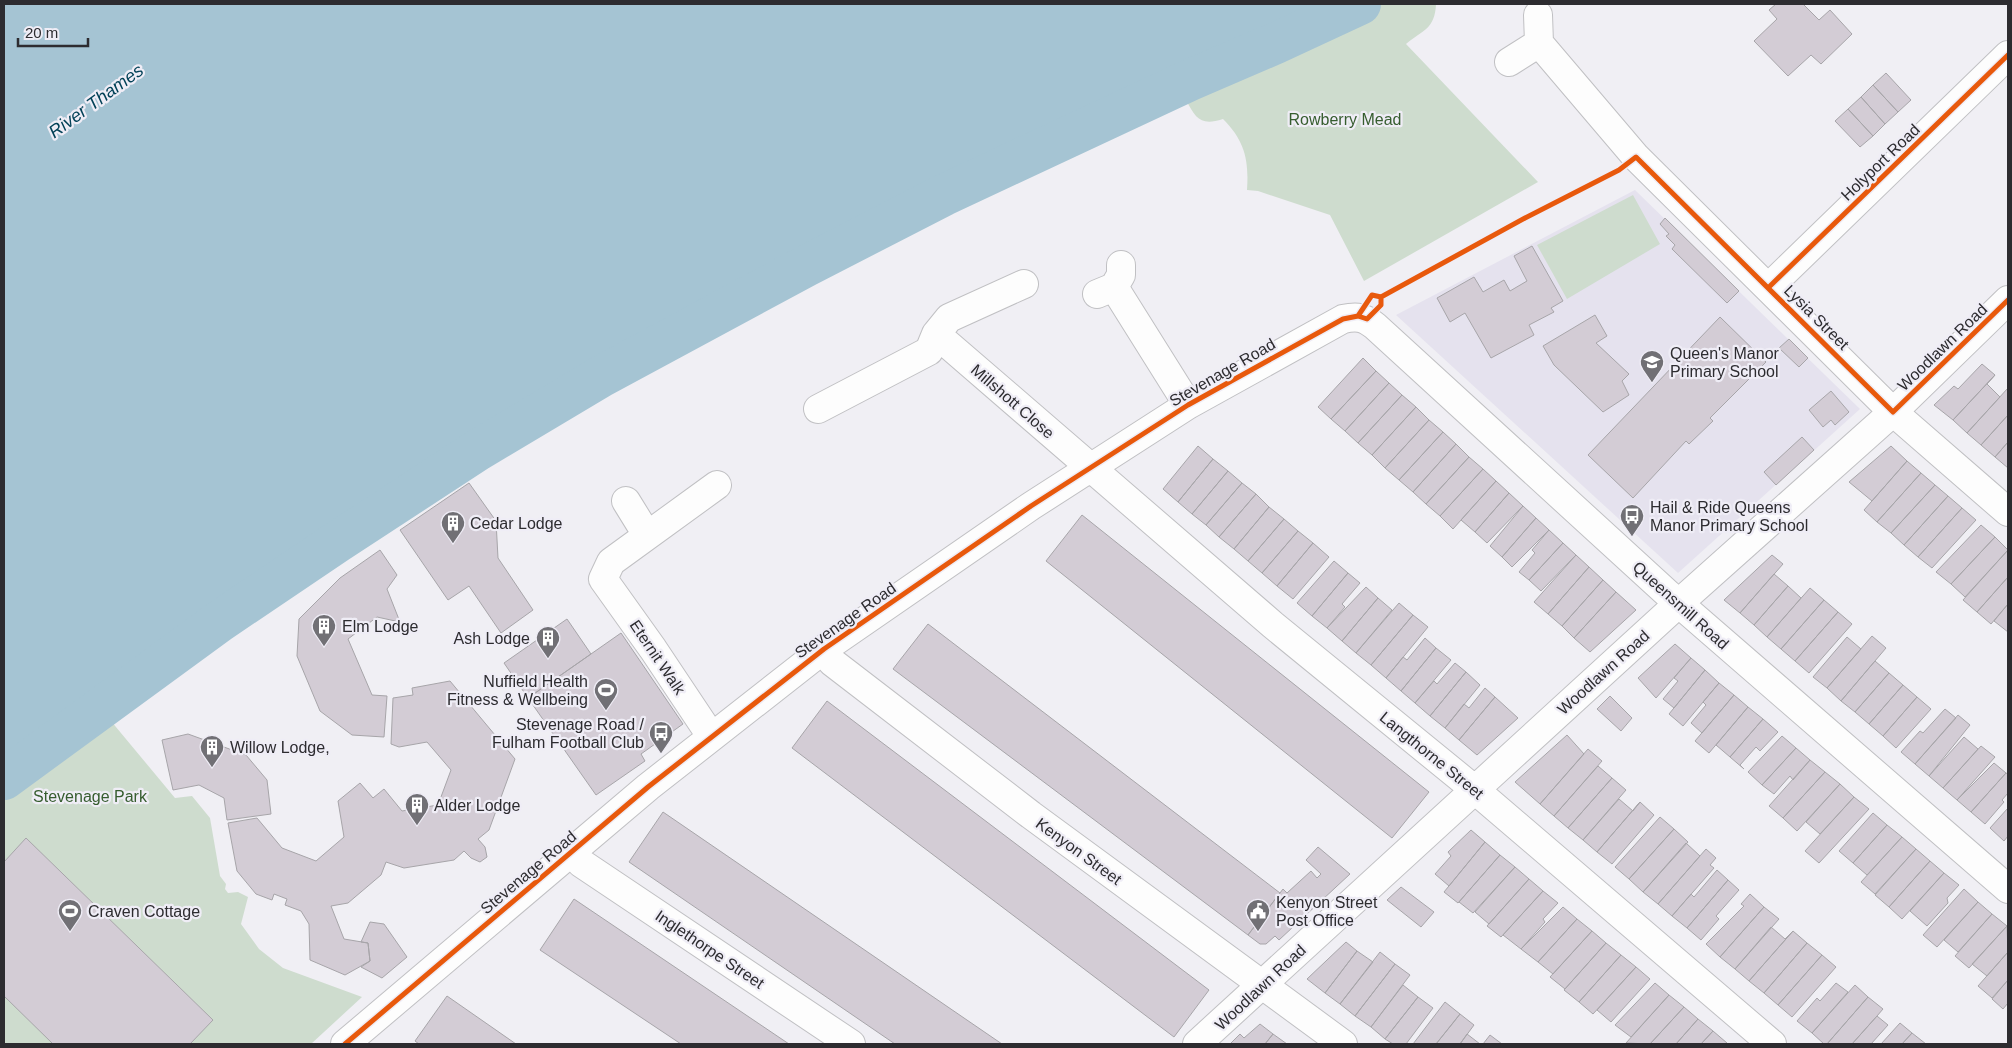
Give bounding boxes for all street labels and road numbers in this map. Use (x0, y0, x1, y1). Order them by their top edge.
street label: Holyport Road (1838, 121, 1923, 204)
street label: Lysia Street (1781, 282, 1853, 353)
street label: Woodlawn Road (1894, 301, 1990, 394)
street label: Stevenage Road (1166, 335, 1278, 410)
street label: Millshott Close (968, 361, 1058, 442)
street label: Queensmill Road (1629, 558, 1732, 653)
street label: Stevenage Road (792, 579, 899, 662)
street label: Eternit Walk (627, 617, 689, 698)
street label: Woodlawn Road (1554, 627, 1653, 718)
street label: Langthorne Street (1377, 708, 1487, 803)
street label: Kenyon Street (1033, 815, 1125, 888)
street label: Stevenage Road (477, 828, 579, 917)
street label: Inglethorpe Street (652, 907, 768, 992)
street label: Woodlawn Road (1212, 941, 1309, 1034)

